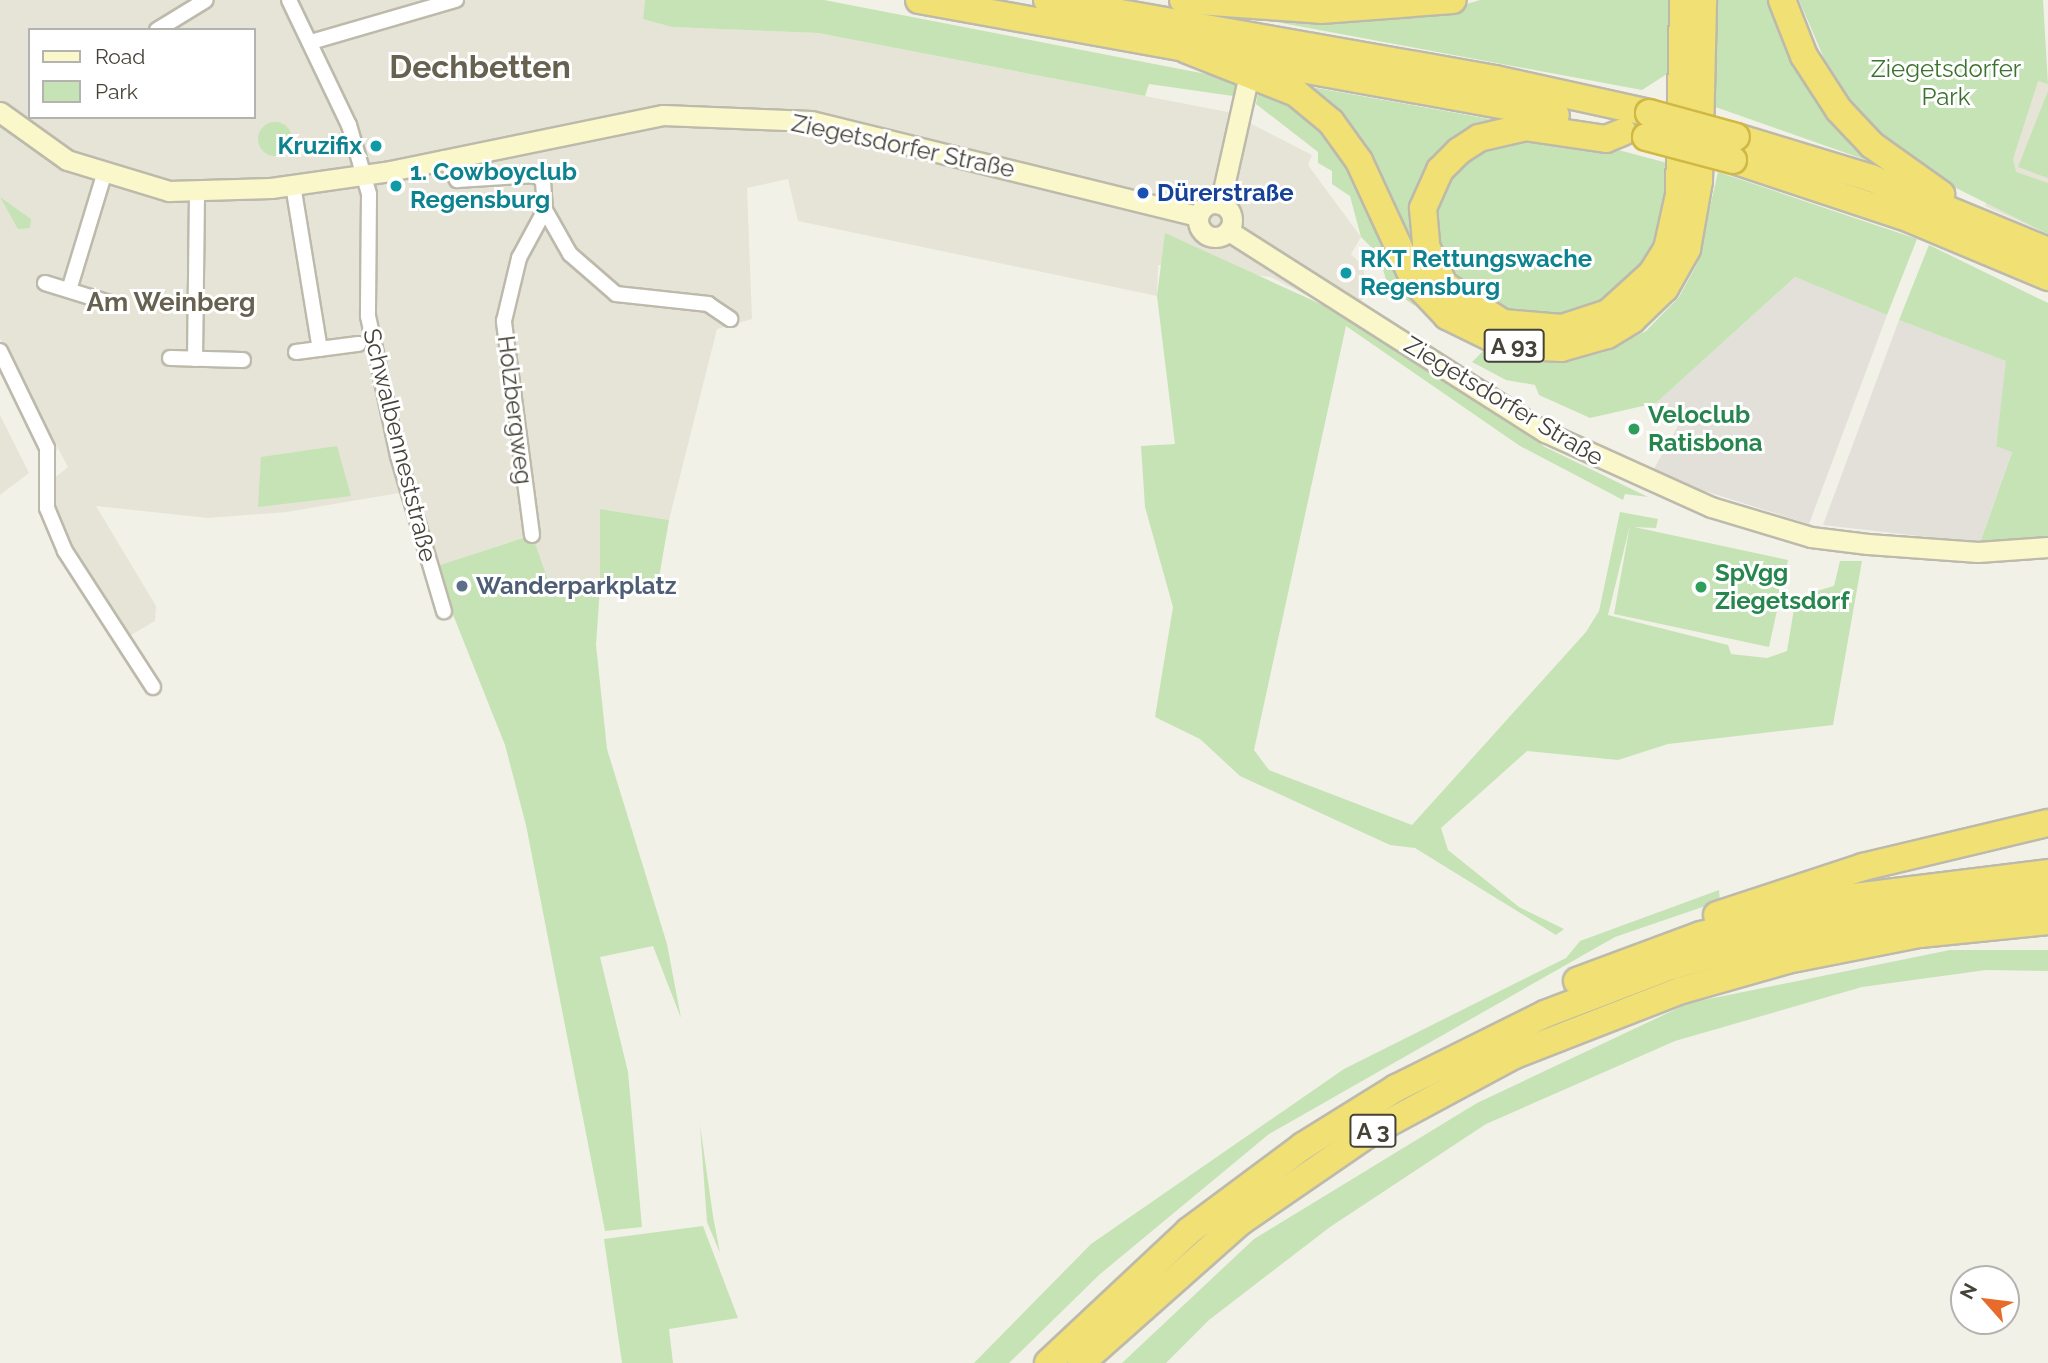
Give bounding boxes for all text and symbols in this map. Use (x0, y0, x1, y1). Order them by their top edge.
legend (28, 28, 256, 119)
text: Road (95, 44, 145, 69)
district label: Dechbetten (389, 48, 571, 86)
park label: Ziegetsdorfer Park (1871, 55, 2021, 111)
text: Park (95, 79, 138, 104)
street label: Ziegetsdorfer Straße (789, 108, 1017, 184)
place label: Kruzifix (277, 132, 362, 160)
marker: Kruzifix (368, 138, 384, 154)
place label: 1. Cowboyclub Regensburg (410, 158, 577, 214)
marker: 1. Cowboyclub Regensburg (388, 178, 404, 194)
place label: Dürerstraße (1157, 179, 1294, 207)
marker: Dürerstraße (1135, 185, 1151, 201)
place label: RKT Rettungswache Regensburg (1360, 245, 1593, 301)
marker: RKT Rettungswache Regensburg (1338, 265, 1354, 281)
district label: Am Weinberg (86, 287, 256, 319)
street label: Schwalbenneststraße (357, 325, 443, 565)
road number: A 93 (1482, 326, 1546, 366)
street label: Ziegetsdorfer Straße (1399, 330, 1609, 472)
street label: Holzbergweg (492, 334, 538, 486)
place label: Veloclub Ratisbona (1648, 401, 1763, 457)
marker: Veloclub Ratisbona (1626, 421, 1642, 437)
place label: SpVgg Ziegetsdorf (1715, 559, 1849, 615)
place label: Wanderparkplatz (476, 572, 676, 600)
marker: Wanderparkplatz (454, 578, 470, 594)
marker: SpVgg Ziegetsdorf (1693, 579, 1709, 595)
road number: A 3 (1348, 1112, 1398, 1150)
north arrow (1950, 1265, 2020, 1335)
text: N (1955, 1280, 1981, 1303)

